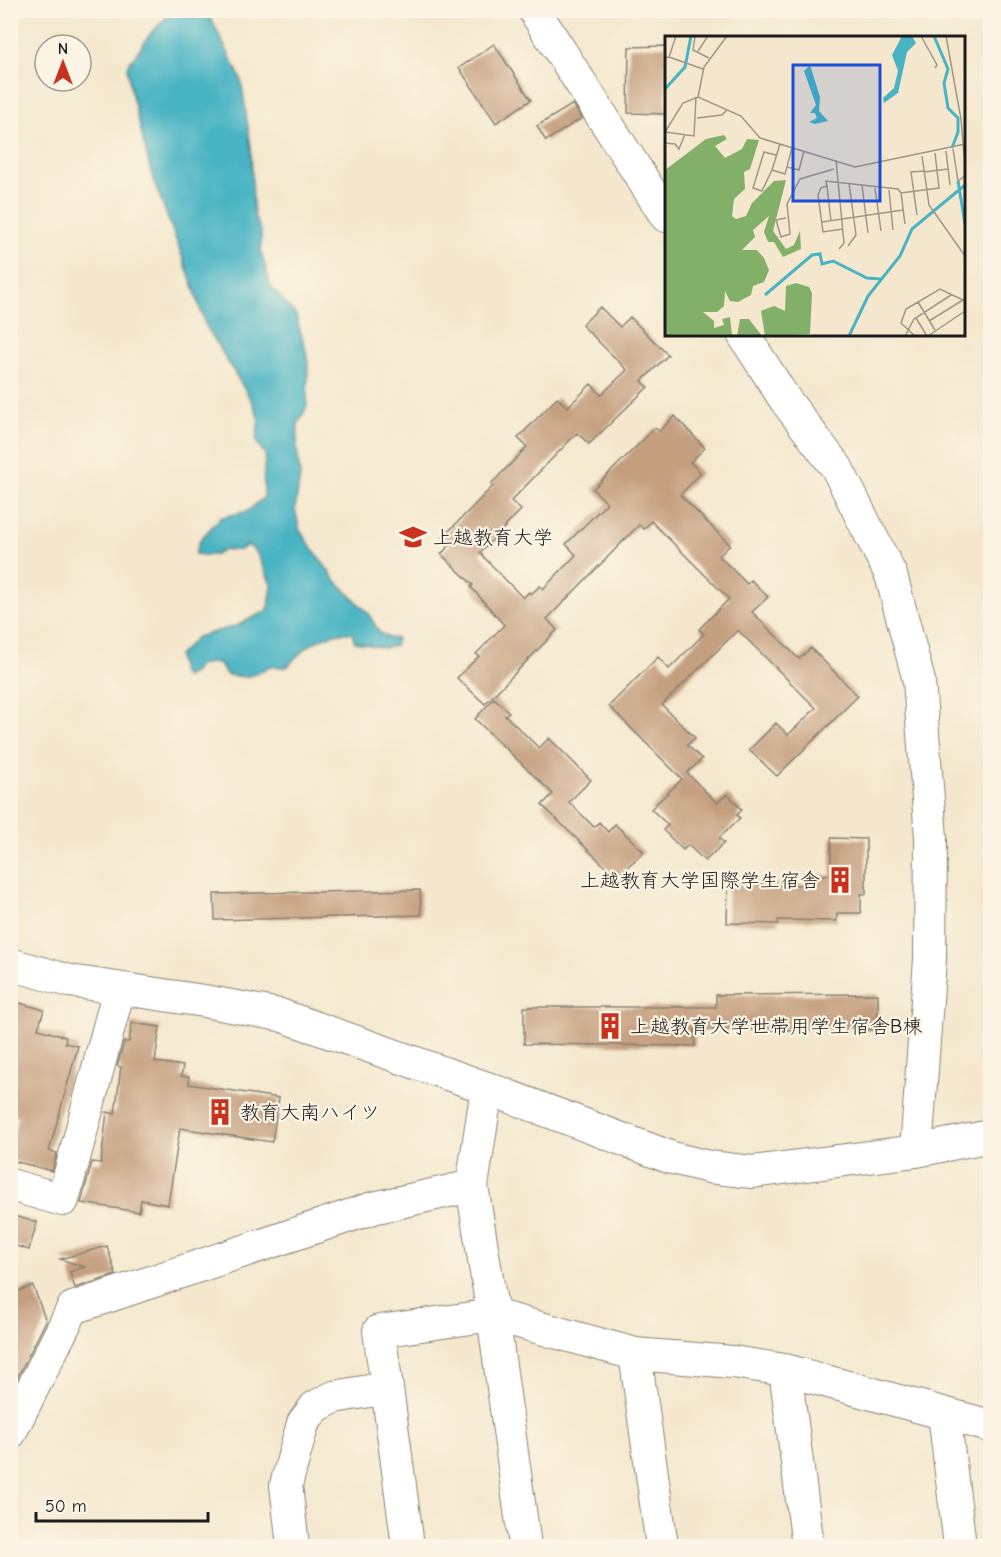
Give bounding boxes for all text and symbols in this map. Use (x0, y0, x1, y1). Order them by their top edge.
north arrow (33, 33, 93, 93)
inset map (665, 36, 965, 336)
text: N (58, 40, 68, 58)
school or university icon: 上越教育大学 (398, 522, 428, 552)
place label: 上越教育大学 (433, 526, 553, 549)
building icon: 上越教育大学国際学生宿舎 (825, 865, 855, 895)
place label: 上越教育大学国際学生宿舎 (580, 869, 820, 892)
building icon: 上越教育大学世帯用学生宿舎B棟 (595, 1011, 625, 1041)
place label: 上越教育大学世帯用学生宿舎B棟 (630, 1015, 922, 1038)
building icon: 教育大南ハイツ (205, 1097, 235, 1127)
place label: 教育大南ハイツ (240, 1101, 380, 1124)
scale bar (36, 1485, 208, 1523)
text: 50 m (45, 1496, 87, 1517)

